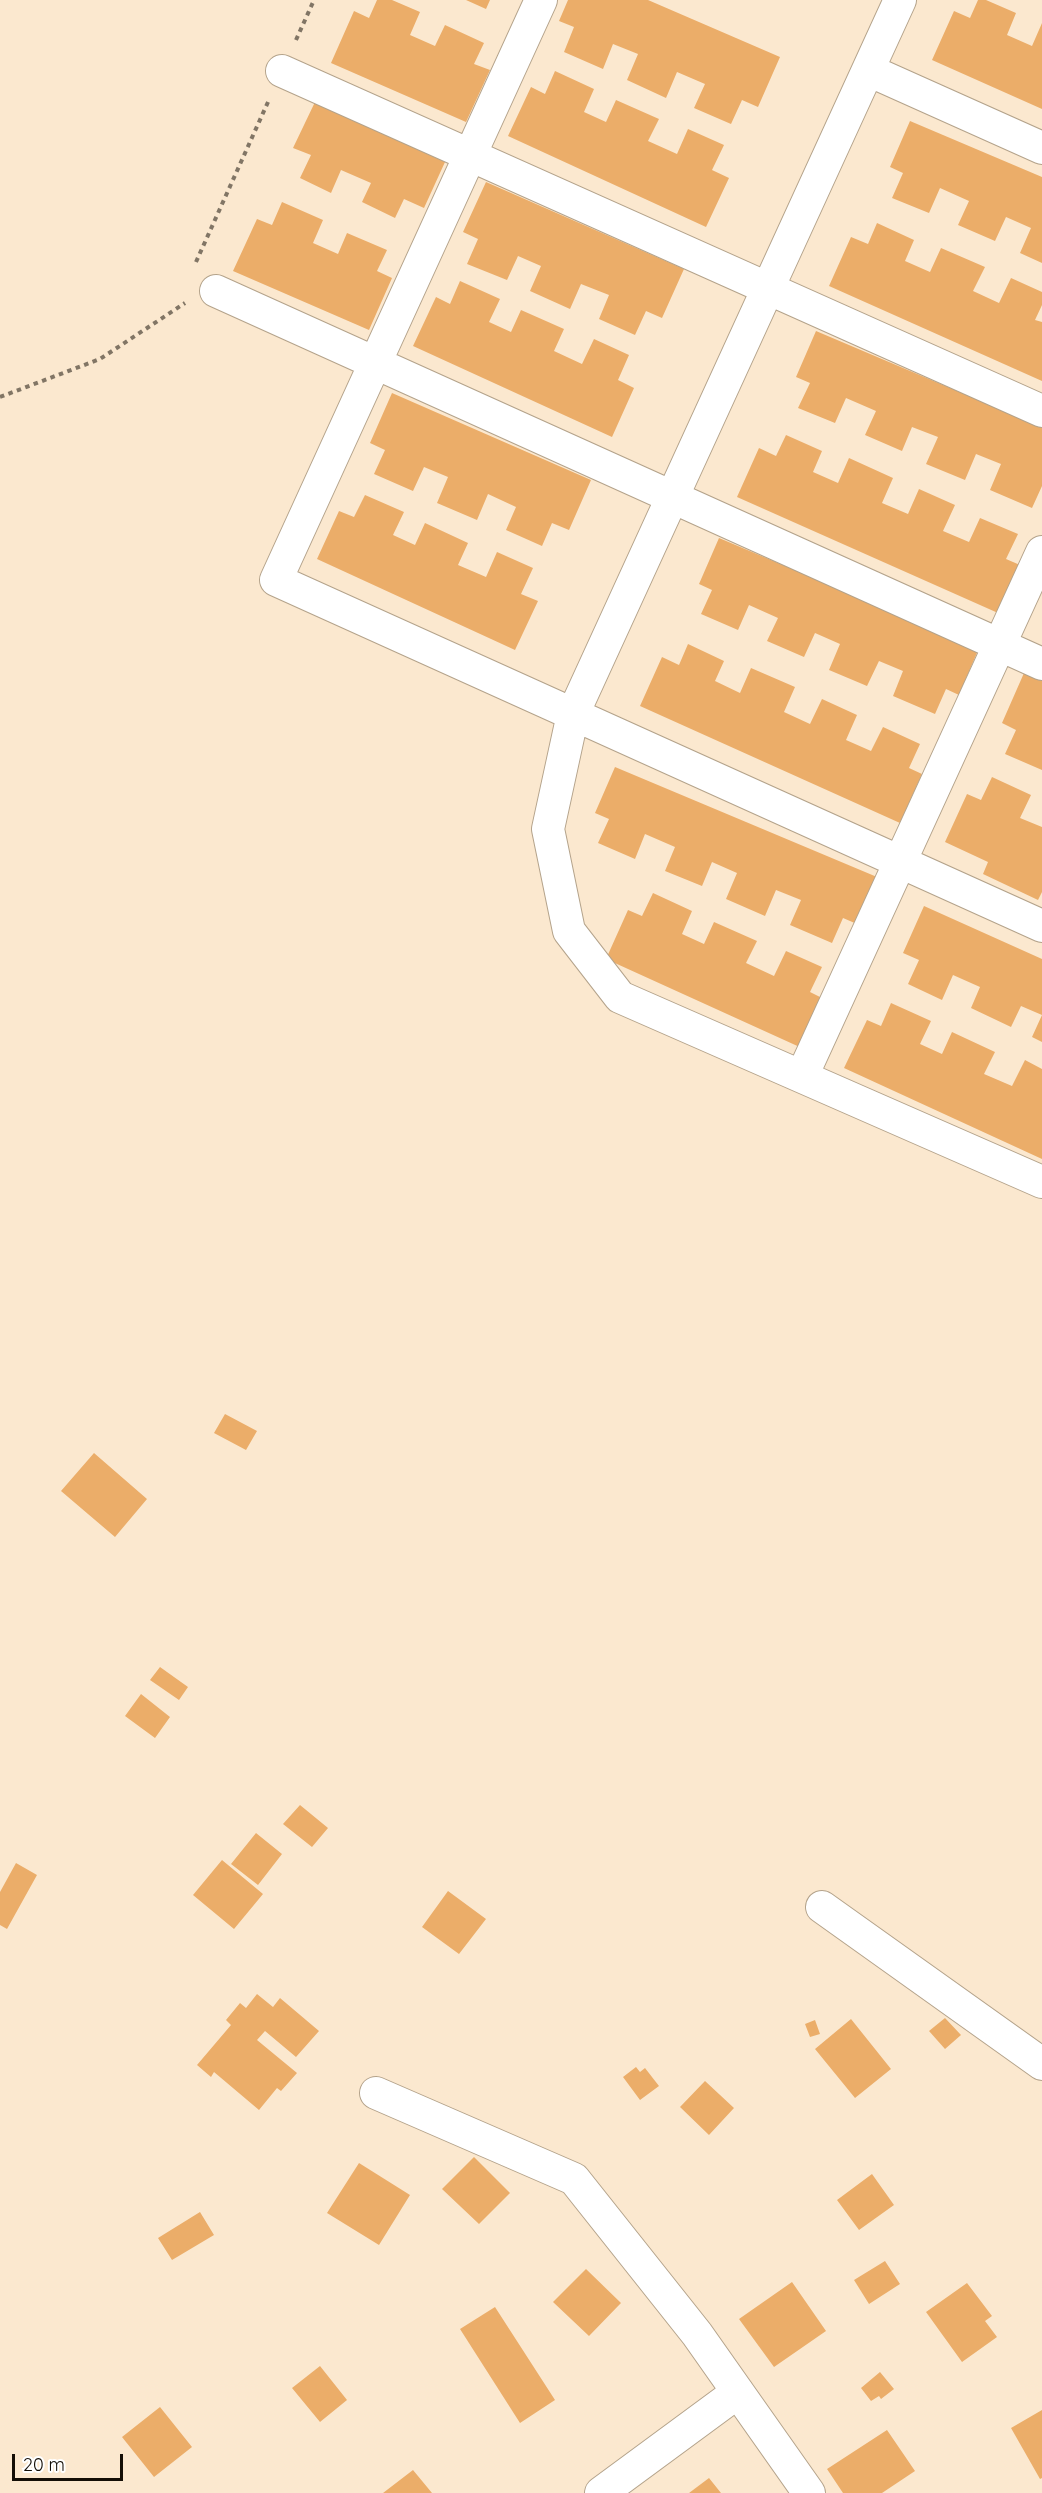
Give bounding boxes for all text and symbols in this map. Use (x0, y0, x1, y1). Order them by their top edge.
scale bar (15, 2442, 126, 2480)
text: 20 m (23, 2453, 65, 2476)

